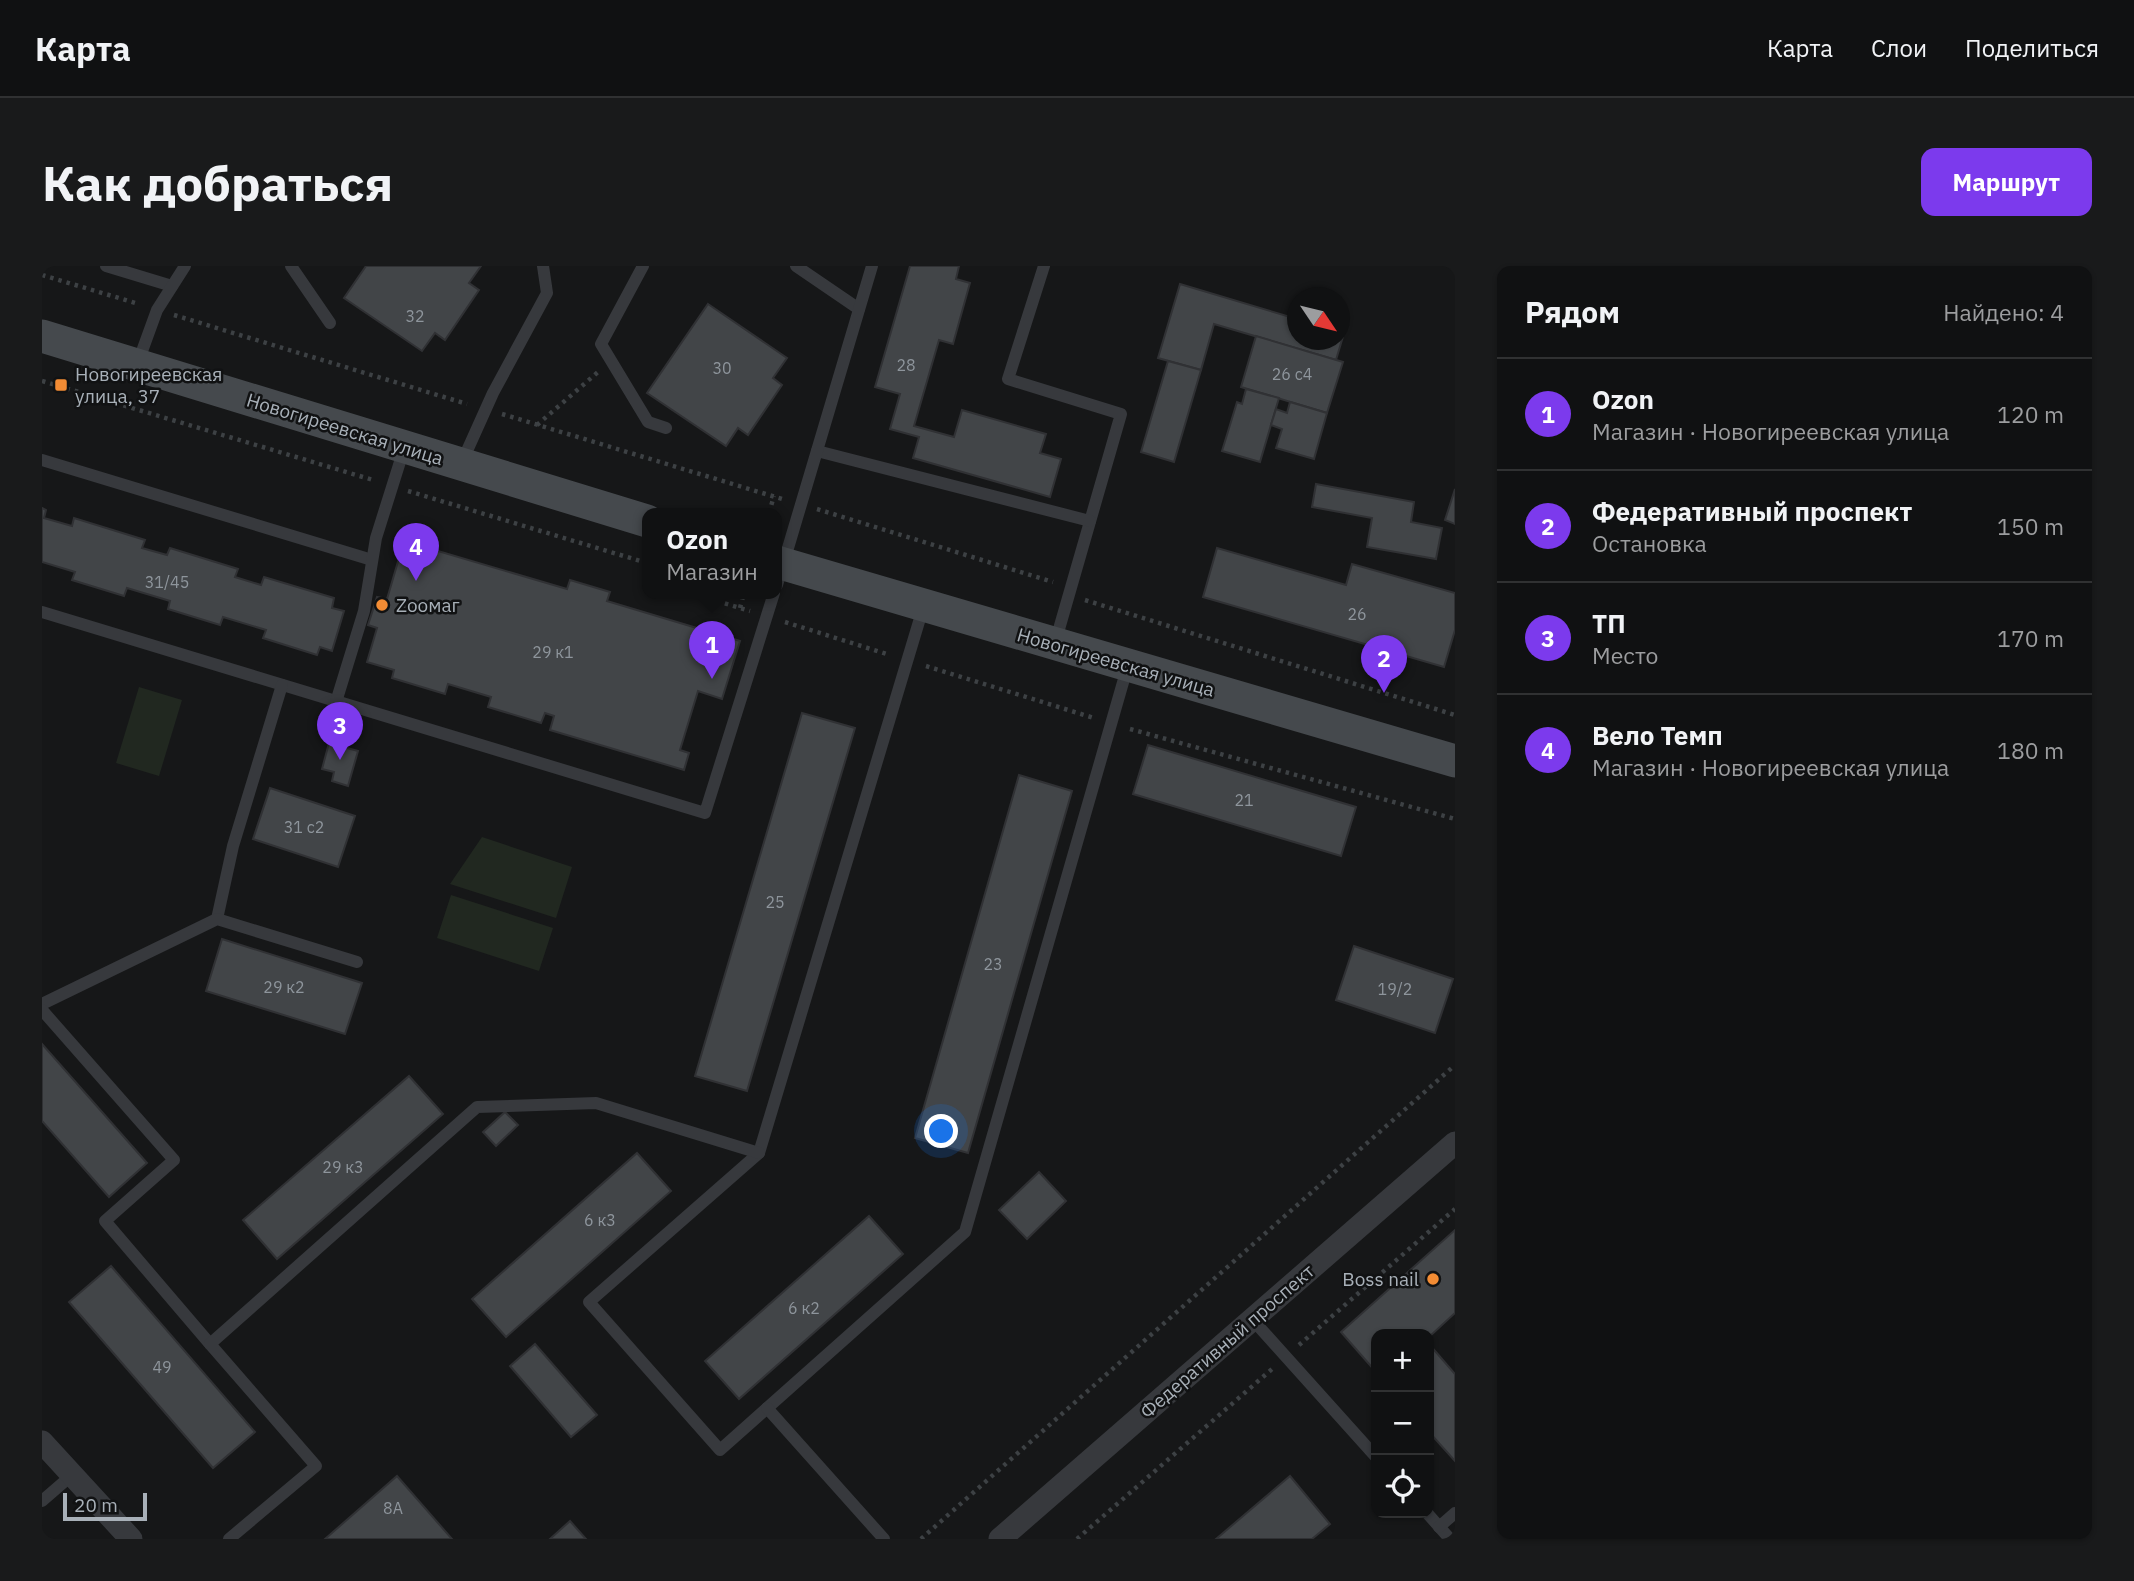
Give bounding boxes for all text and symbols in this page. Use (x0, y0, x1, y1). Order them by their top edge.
text: Карта (35, 27, 131, 70)
text: Карта (1767, 32, 1833, 64)
text: Слои (1871, 32, 1927, 64)
text: Поделиться (1965, 32, 2099, 64)
button: Маршрут (1921, 148, 2092, 216)
text: Как добраться (42, 151, 393, 214)
north arrow (1287, 287, 1350, 350)
text: Рядом (1525, 292, 1620, 331)
text: Найдено: 4 (1943, 297, 2064, 327)
house number: 32 (405, 306, 425, 326)
house number: 28 (896, 355, 916, 375)
house number: 30 (712, 358, 732, 378)
place label: Новогиреевская улица, 37 (75, 362, 222, 408)
house number: 26 с4 (1272, 364, 1312, 384)
marker: Новогиреевская улица, 37 (53, 377, 69, 393)
text: Ozon (1592, 382, 1654, 416)
street label: Новогиреевская улица (244, 388, 446, 470)
text: 1 (1541, 399, 1555, 429)
text: 120 m (1997, 399, 2064, 429)
text: Магазин · Новогиреевская улица (1592, 416, 1949, 446)
text: Федеративный проспект (1592, 494, 1912, 528)
popup (642, 508, 782, 599)
text: 2 (1541, 511, 1555, 541)
text: 150 m (1997, 511, 2064, 541)
text: Ozon (666, 522, 728, 556)
pin: 4 (393, 523, 439, 581)
text: Остановка (1592, 528, 1707, 558)
text: Магазин (666, 556, 758, 586)
house number: 31/45 (145, 572, 189, 592)
place label: Zooмаг (396, 593, 460, 617)
marker: Zooмаг (374, 597, 390, 613)
house number: 26 (1347, 604, 1367, 624)
text: ТП (1592, 606, 1626, 640)
pin: 1 (689, 621, 735, 679)
street label: Новогиреевская улица (1014, 622, 1218, 702)
text: 3 (1541, 623, 1555, 653)
text: 170 m (1997, 623, 2064, 653)
pin: 2 (1361, 635, 1407, 693)
text: Место (1592, 640, 1658, 670)
house number: 29 к1 (532, 642, 574, 662)
pin: 3 (317, 702, 363, 760)
text: Вело Темп (1592, 718, 1723, 752)
text: 4 (1541, 735, 1555, 765)
text: 180 m (1997, 735, 2064, 765)
text: Магазин · Новогиреевская улица (1592, 752, 1949, 782)
house number: 21 (1234, 790, 1254, 810)
house number: 31 с2 (284, 817, 324, 837)
house number: 25 (765, 892, 785, 912)
house number: 23 (983, 954, 1003, 974)
house number: 29 к2 (263, 977, 305, 997)
house number: 19/2 (1378, 979, 1412, 999)
your location (924, 1114, 958, 1148)
house number: 29 к3 (322, 1157, 364, 1177)
house number: 6 к3 (584, 1210, 616, 1230)
street label: Федеративный проспект (1135, 1259, 1319, 1423)
place label: Boss nail (1342, 1267, 1419, 1291)
marker: Boss nail (1425, 1271, 1441, 1287)
house number: 6 к2 (788, 1298, 820, 1318)
map controls (1371, 1329, 1434, 1518)
button: + (1371, 1329, 1434, 1392)
house number: 49 (152, 1357, 172, 1377)
button: − (1371, 1392, 1434, 1455)
button: locate (1371, 1455, 1434, 1518)
scale bar (63, 1490, 147, 1522)
text: 20 m (74, 1493, 118, 1517)
house number: 8А (383, 1498, 403, 1518)

